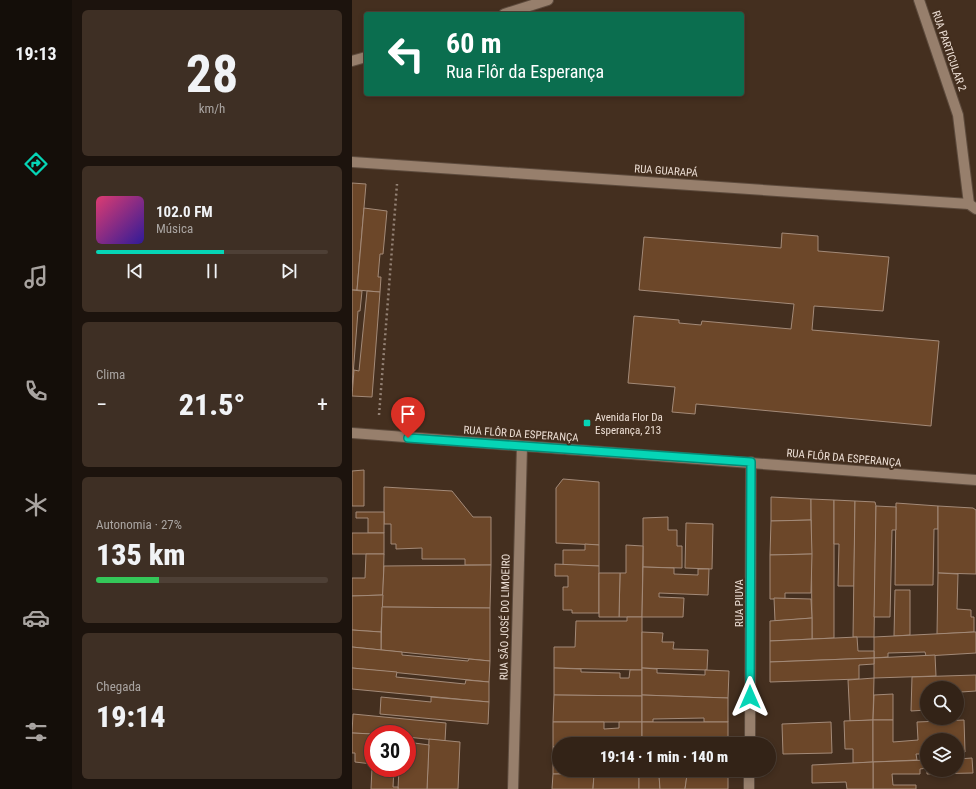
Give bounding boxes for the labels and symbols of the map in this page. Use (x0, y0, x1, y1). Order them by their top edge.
street label: RUA PARTICULAR 2 (929, 9, 969, 93)
street label: RUA GUARAPÁ (634, 162, 699, 180)
pin (391, 397, 425, 438)
place label: Avenida Flor Da Esperança, 213 (595, 411, 663, 437)
marker: Avenida Flor Da Esperança, 213 (582, 418, 592, 428)
street label: RUA FLÔR DA ESPERANÇA (463, 423, 580, 445)
street label: RUA FLÔR DA ESPERANÇA (786, 447, 903, 470)
street label: RUA SÃO JOSÉ DO LIMOEIRO (497, 554, 513, 680)
street label: RUA PIUVA (733, 578, 746, 627)
position arrow (729, 676, 771, 718)
speed limit sign: 30 (364, 725, 416, 777)

